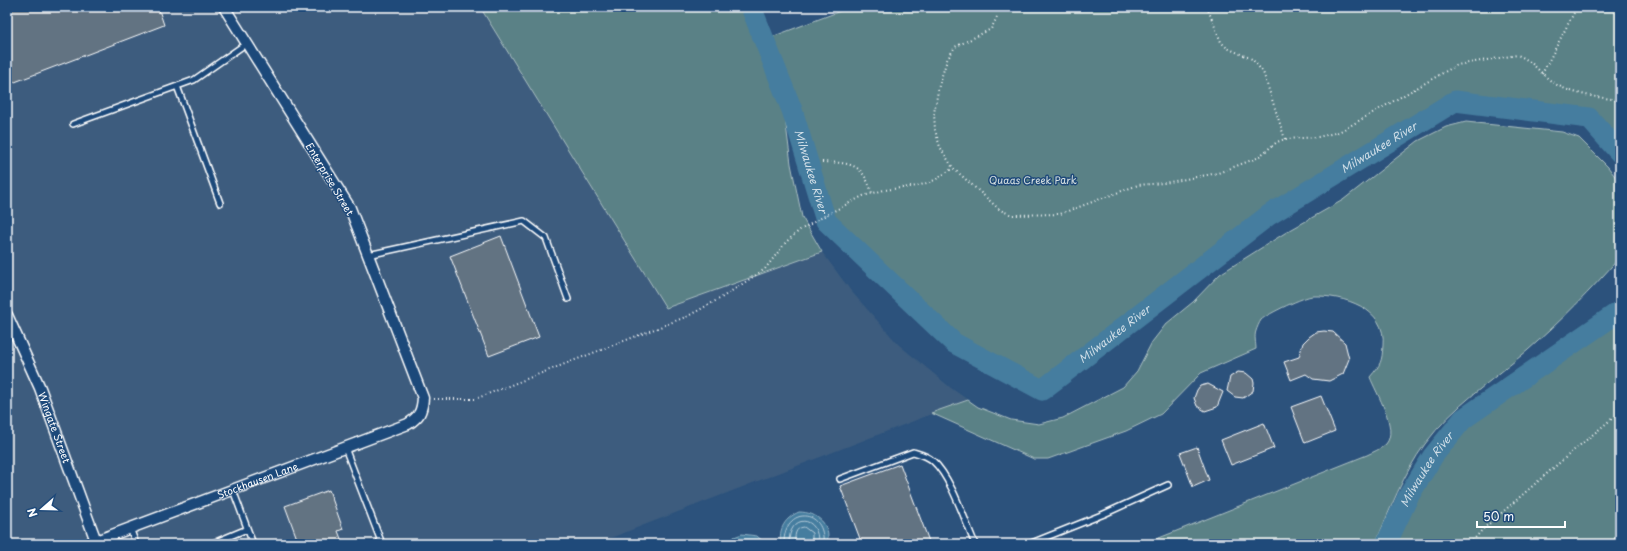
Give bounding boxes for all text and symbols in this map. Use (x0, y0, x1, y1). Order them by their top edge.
water label: Milwaukee River (1337, 116, 1422, 177)
water label: Milwaukee River (790, 127, 833, 217)
street label: Enterprise Street (303, 139, 358, 218)
park label: Quaas Creek Park (989, 172, 1077, 187)
water label: Milwaukee River (1075, 299, 1155, 367)
street label: Wingate Street (35, 390, 75, 465)
water label: Milwaukee River (1396, 427, 1458, 510)
street label: Stockhausen Lane (215, 458, 300, 502)
north arrow (22, 489, 62, 529)
scale bar (1477, 503, 1565, 529)
text: N (23, 505, 42, 520)
text: 50 m (1483, 507, 1514, 525)

